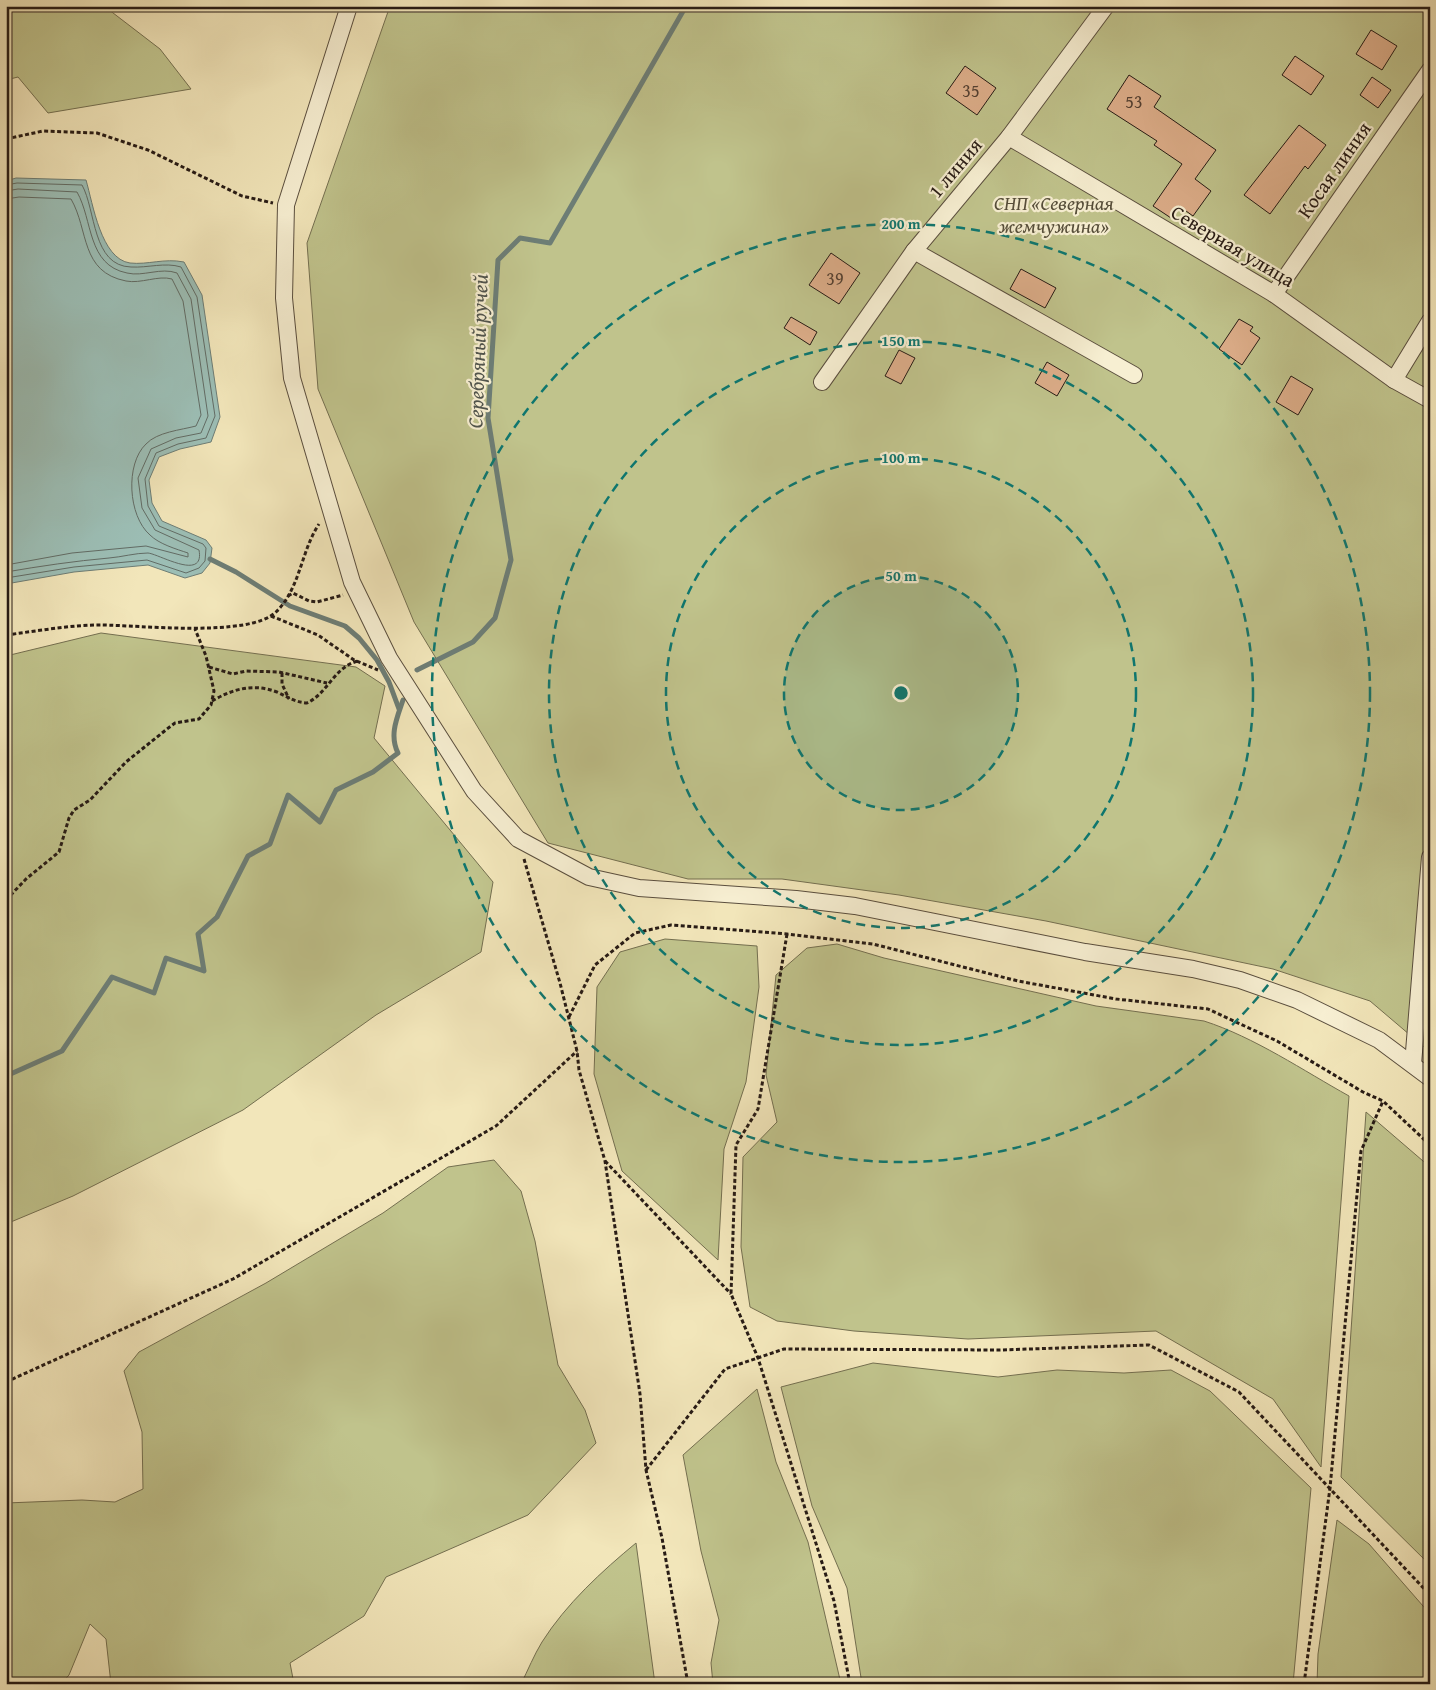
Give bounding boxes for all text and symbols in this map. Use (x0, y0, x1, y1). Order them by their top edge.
house number: 35 (962, 77, 980, 104)
house number: 53 (1125, 88, 1143, 115)
street label: Косая линия (1290, 116, 1378, 224)
street label: 1 линия (921, 131, 988, 204)
park label: СНП «Северная жемчужина» (994, 188, 1114, 240)
street label: Северная улица (1166, 197, 1301, 294)
text: 200 m (881, 213, 921, 234)
house number: 39 (826, 265, 844, 292)
water label: Серебряный ручей (459, 273, 496, 429)
text: 150 m (881, 330, 921, 351)
text: 100 m (881, 447, 921, 468)
text: 50 m (885, 565, 917, 586)
centre of rings (892, 684, 910, 702)

